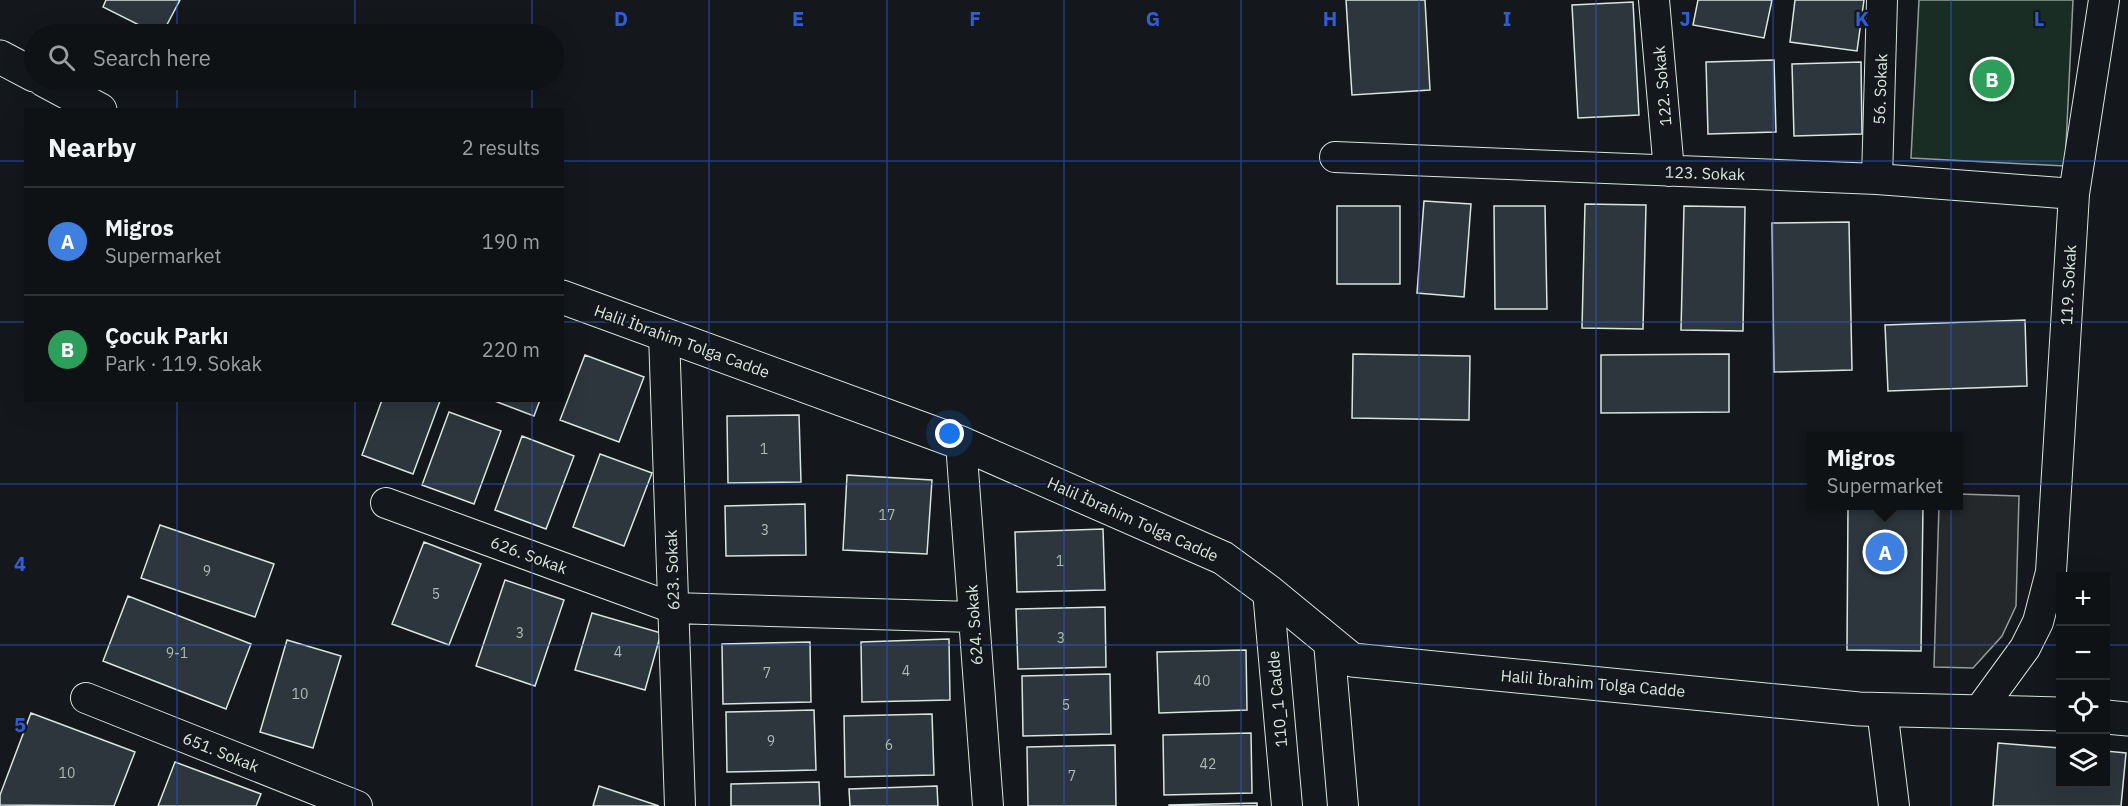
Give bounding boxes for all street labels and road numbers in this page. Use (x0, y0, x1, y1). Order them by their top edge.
street label: 122. Sokak (1648, 44, 1675, 127)
street label: 56. Sokak (1869, 53, 1891, 125)
street label: 123. Sokak (1664, 162, 1746, 184)
street label: 119. Sokak (2056, 244, 2080, 326)
street label: Halil İbrahim Tolga Cadde (592, 300, 773, 382)
street label: Halil İbrahim Tolga Cadde (1044, 472, 1222, 566)
street label: 623. Sokak (661, 529, 683, 611)
street label: 626. Sokak (488, 532, 571, 578)
street label: 624. Sokak (961, 584, 987, 666)
street label: 110_1 Cadde (1263, 650, 1291, 748)
street label: Halil İbrahim Tolga Cadde (1500, 665, 1686, 701)
street label: 651. Sokak (180, 728, 263, 777)

